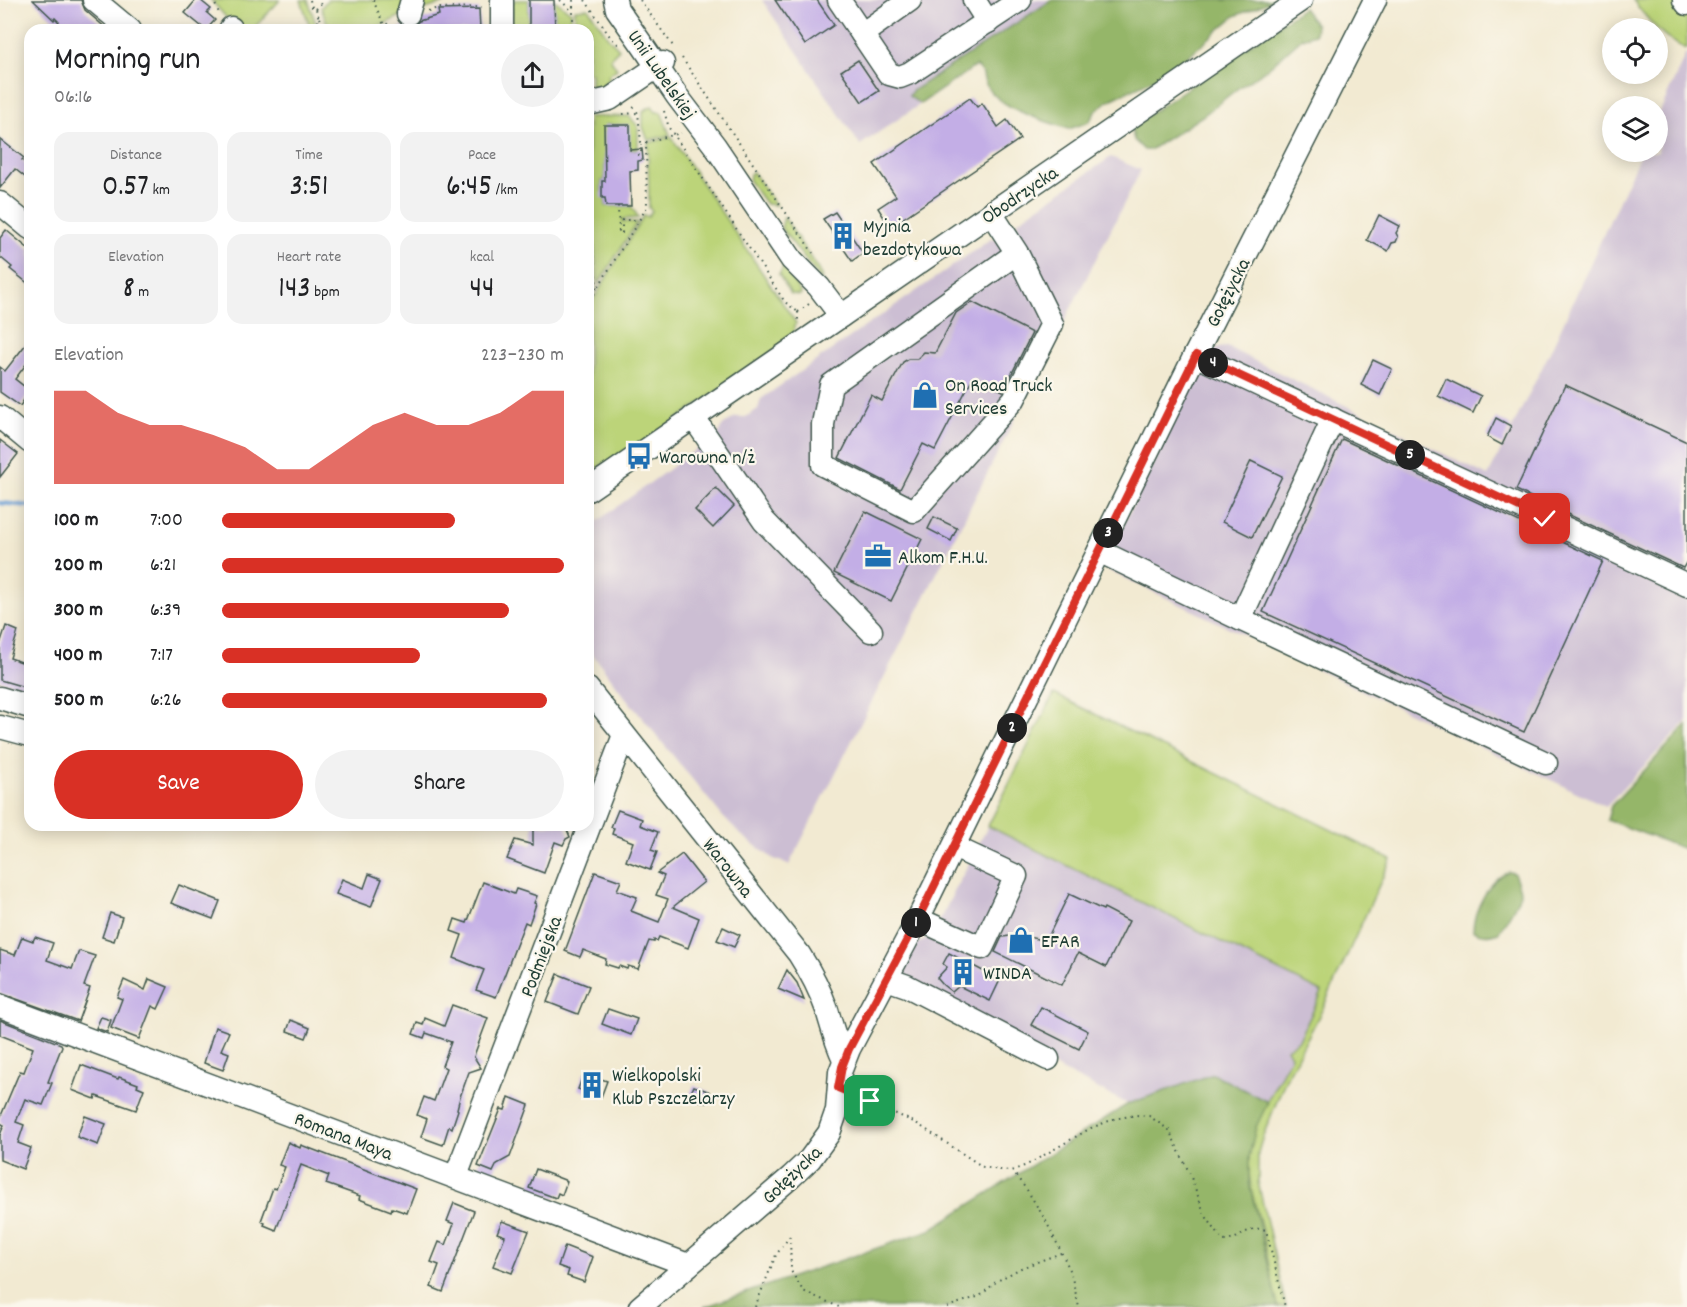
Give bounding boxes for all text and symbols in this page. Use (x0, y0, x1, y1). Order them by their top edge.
map controls (1602, 18, 1668, 162)
button: locate (1602, 18, 1668, 84)
street label: Unii Lubelskiej (619, 25, 702, 126)
text: Morning run (54, 38, 201, 85)
button: share (501, 44, 564, 107)
text: 06:16 (54, 84, 92, 112)
button: layers (1602, 96, 1668, 162)
text: Distance (110, 144, 162, 167)
text: Time (295, 144, 323, 167)
text: Pace (468, 144, 496, 167)
street label: Obodrzycka (977, 160, 1065, 232)
text: 0.57 (102, 167, 149, 210)
text: 3:51 (290, 167, 328, 210)
text: 6:45 (446, 167, 492, 210)
text: km (149, 179, 170, 202)
text: /km (492, 179, 518, 202)
place label: Myjnia bezdotykowa (863, 214, 962, 265)
building icon: Myjnia bezdotykowa (828, 221, 858, 251)
text: Elevation (108, 246, 164, 269)
text: Heart rate (277, 246, 341, 269)
text: kcal (470, 246, 494, 269)
street label: Gołężycka (1200, 253, 1259, 333)
text: 8 (123, 269, 135, 312)
text: 143 (278, 269, 311, 312)
text: 44 (470, 269, 494, 312)
text: m (135, 281, 149, 304)
text: bpm (311, 281, 340, 304)
text: Elevation (54, 342, 124, 370)
text: 223–230 m (481, 342, 564, 370)
pin: 4 (1198, 348, 1228, 378)
text: 4 (1210, 351, 1216, 374)
place label: On Road Truck Services (945, 373, 1053, 424)
shop icon: On Road Truck Services (910, 380, 940, 410)
pin: 5 (1395, 440, 1425, 470)
bus stop icon: Warowna n/ż (624, 441, 654, 471)
text: 5 (1406, 443, 1414, 466)
place label: Warowna n/ż (659, 445, 755, 473)
pin (1519, 493, 1570, 544)
icon: check (1528, 502, 1561, 535)
text: 100 m (54, 507, 99, 535)
text: 7:00 (150, 507, 183, 535)
pin: 3 (1093, 518, 1123, 548)
text: 3 (1104, 521, 1112, 544)
office icon: Alkom F.H.U. (863, 541, 893, 571)
place label: Alkom F.H.U. (898, 545, 988, 573)
text: 200 m (54, 552, 103, 580)
text: 6:21 (150, 552, 176, 580)
text: 300 m (54, 597, 103, 625)
text: 6:39 (150, 597, 181, 625)
text: 400 m (54, 642, 102, 670)
text: 7:17 (150, 642, 173, 670)
text: 500 m (54, 687, 103, 715)
text: 6:26 (150, 687, 182, 715)
pin: 2 (997, 713, 1027, 743)
text: 2 (1009, 716, 1016, 739)
button: Save (54, 750, 303, 819)
button: Share (315, 750, 564, 819)
street label: Warowna (694, 833, 759, 905)
pin: 1 (901, 908, 931, 938)
text: 1 (914, 911, 918, 934)
street label: Podmiejska (515, 912, 571, 1002)
shop icon: EFAR (1006, 925, 1036, 955)
place label: EFAR (1041, 929, 1080, 957)
building icon: WINDA (948, 957, 978, 987)
place label: WINDA (983, 961, 1032, 989)
place label: Wielkopolski Klub Pszczelarzy (612, 1063, 736, 1114)
building icon: Wielkopolski Klub Pszczelarzy (577, 1070, 607, 1100)
pin (844, 1075, 895, 1126)
icon: arrive (853, 1084, 886, 1117)
street label: Romana Maya (290, 1106, 397, 1170)
street label: Gołężycka (757, 1140, 830, 1212)

